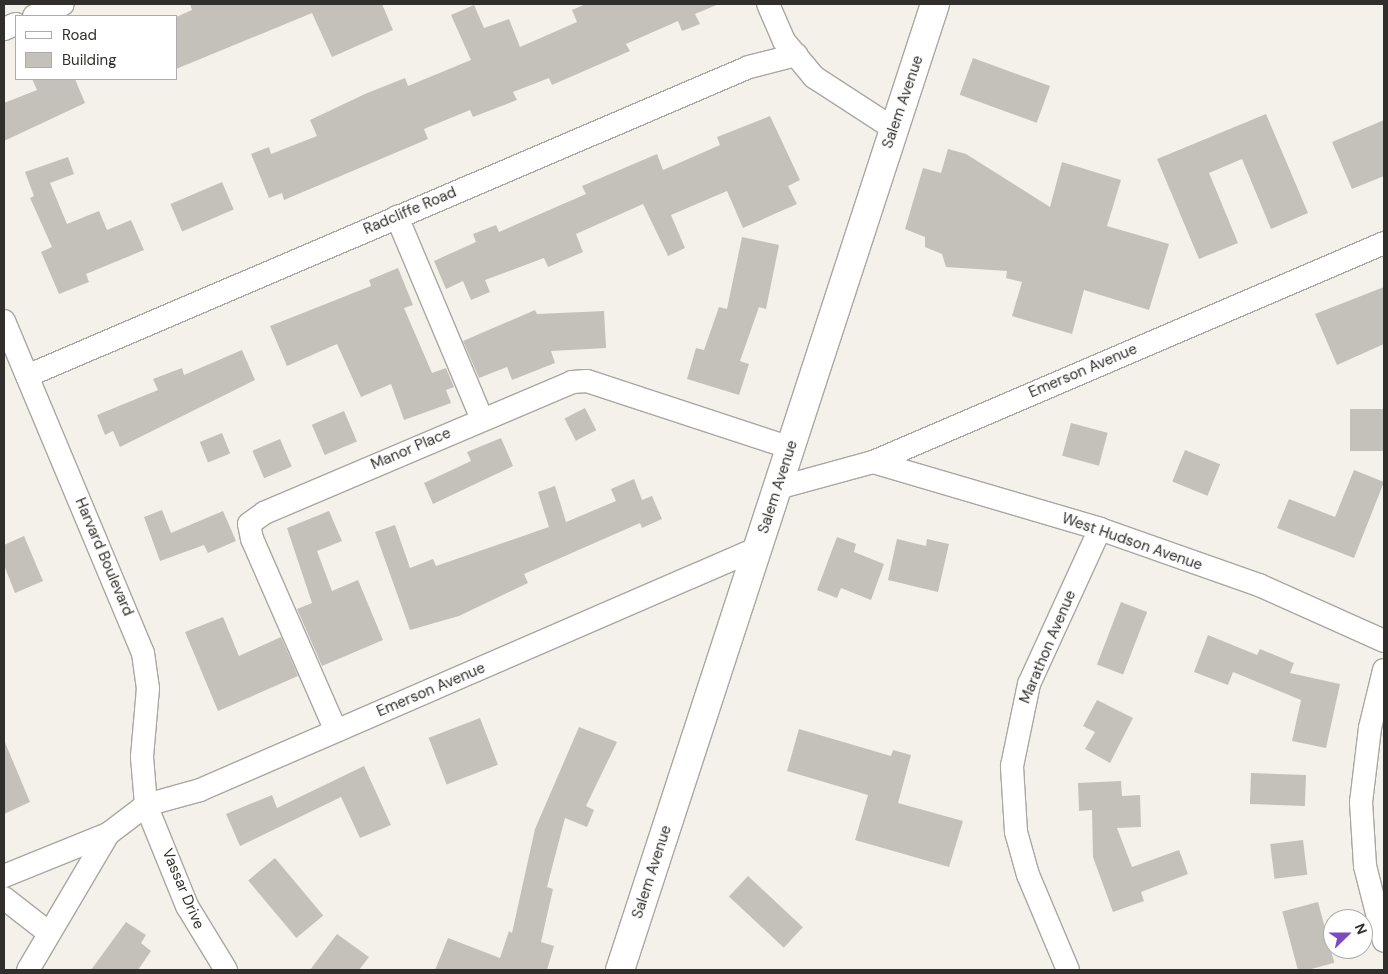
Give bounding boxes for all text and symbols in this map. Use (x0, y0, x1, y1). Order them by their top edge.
legend (15, 15, 178, 80)
text: Road (62, 25, 97, 45)
text: Building (62, 50, 117, 70)
street label: Salem Avenue (879, 53, 927, 151)
street label: Radcliffe Road (361, 183, 459, 239)
street label: Emerson Avenue (1026, 340, 1140, 402)
street label: Manor Place (368, 424, 454, 474)
street label: Salem Avenue (754, 438, 802, 536)
street label: Harvard Boulevard (71, 495, 137, 619)
street label: West Hudson Avenue (1059, 509, 1205, 575)
street label: Marathon Avenue (1016, 588, 1080, 706)
street label: Emerson Avenue (374, 659, 488, 721)
street label: Salem Avenue (628, 823, 676, 921)
street label: Vassar Drive (158, 846, 208, 932)
north arrow (1323, 909, 1373, 959)
text: N (1351, 921, 1371, 937)

